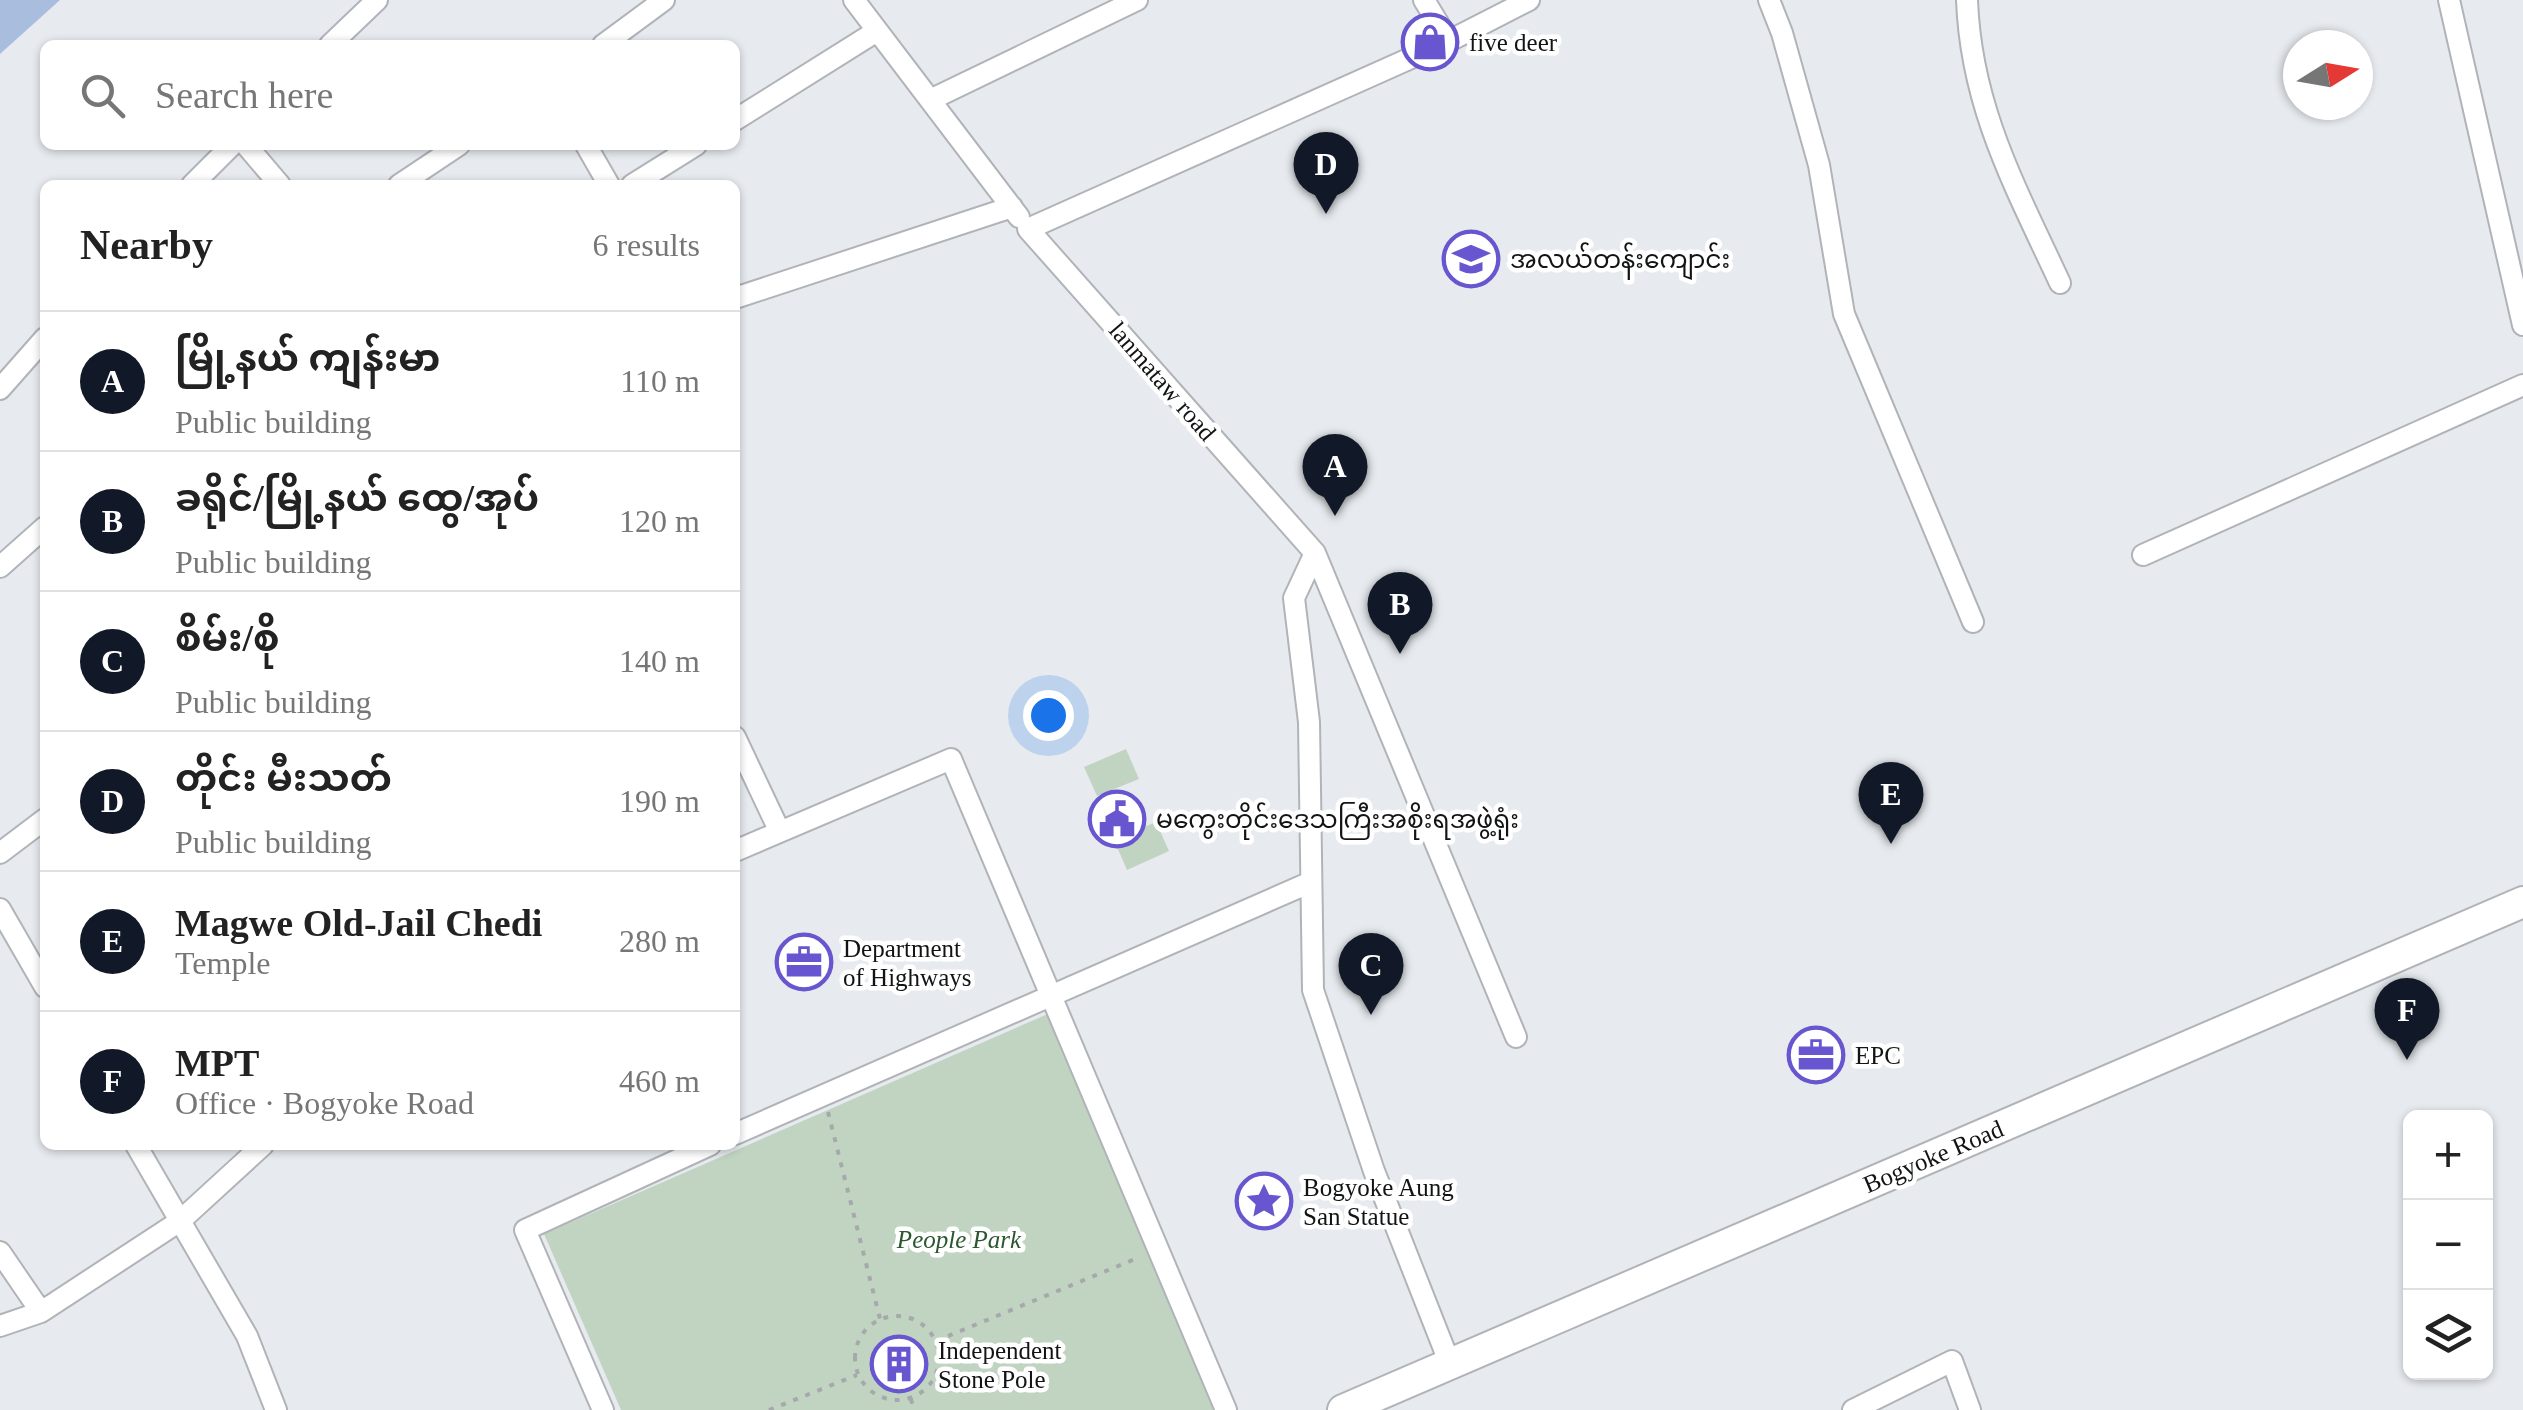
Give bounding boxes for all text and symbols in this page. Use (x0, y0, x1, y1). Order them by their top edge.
shop icon: five deer (1400, 12, 1460, 72)
place label: five deer (1469, 29, 1558, 56)
north arrow (2283, 30, 2373, 120)
search box (40, 40, 740, 150)
icon: search (75, 68, 130, 123)
text: Search here (155, 74, 333, 116)
pin: D (1294, 132, 1358, 214)
text: Nearby (80, 222, 213, 268)
text: 6 results (592, 227, 700, 263)
school or university icon: အလယ်တန်းကျောင်း (1441, 229, 1501, 289)
place label: အလယ်တန်းကျောင်း (1510, 242, 1730, 280)
street label: lanmataw road (1104, 317, 1222, 446)
text: မြို့နယ် ကျန်းမာ (175, 337, 440, 379)
text: A (101, 363, 124, 399)
text: 110 m (620, 363, 700, 399)
text: Public building (175, 404, 371, 440)
pin: A (1302, 434, 1368, 516)
text: ခရိုင်/မြို့နယ် ထွေ/အုပ် (175, 477, 539, 519)
text: B (102, 503, 123, 539)
text: 120 m (619, 503, 700, 539)
text: Public building (175, 544, 371, 580)
pin: B (1368, 572, 1432, 654)
text: စိမ်း/စို (175, 617, 280, 659)
text: C (101, 643, 124, 679)
text: 140 m (619, 643, 700, 679)
text: Public building (175, 684, 371, 720)
your location (1023, 690, 1074, 741)
text: တိုင်း မီးသတ် (175, 757, 392, 799)
pin: E (1858, 762, 1924, 844)
text: D (101, 783, 124, 819)
text: 190 m (619, 783, 700, 819)
public building icon: မကွေးတိုင်းဒေသကြီးအစိုးရအဖွဲ့ရုံး (1087, 789, 1147, 849)
place label: မကွေးတိုင်းဒေသကြီးအစိုးရအဖွဲ့ရုံး (1156, 802, 1519, 840)
text: Public building (175, 824, 371, 860)
text: Magwe Old-Jail Chedi (175, 902, 542, 944)
text: E (102, 923, 123, 959)
text: 280 m (619, 923, 700, 959)
office icon: Department of Highways (774, 932, 834, 992)
pin: C (1338, 932, 1404, 1015)
place label: Department of Highways (843, 935, 971, 991)
text: Temple (175, 945, 271, 981)
pin: F (2374, 978, 2440, 1060)
office icon: EPC (1786, 1025, 1846, 1085)
text: MPT (175, 1042, 259, 1084)
place label: EPC (1855, 1042, 1901, 1069)
text: F (103, 1063, 122, 1099)
text: 460 m (619, 1063, 700, 1099)
text: Office · Bogyoke Road (175, 1085, 474, 1121)
map controls (2403, 1110, 2493, 1380)
button: + (2403, 1110, 2493, 1200)
street label: Bogyoke Road (1859, 1115, 2008, 1198)
place icon: Bogyoke Aung San Statue (1234, 1171, 1294, 1231)
place label: Bogyoke Aung San Statue (1303, 1174, 1454, 1230)
button: − (2403, 1200, 2493, 1290)
park label: People Park (896, 1226, 1022, 1253)
button: layers (2403, 1290, 2493, 1380)
building icon: Independent Stone Pole (869, 1334, 929, 1394)
place label: Independent Stone Pole (938, 1337, 1062, 1393)

